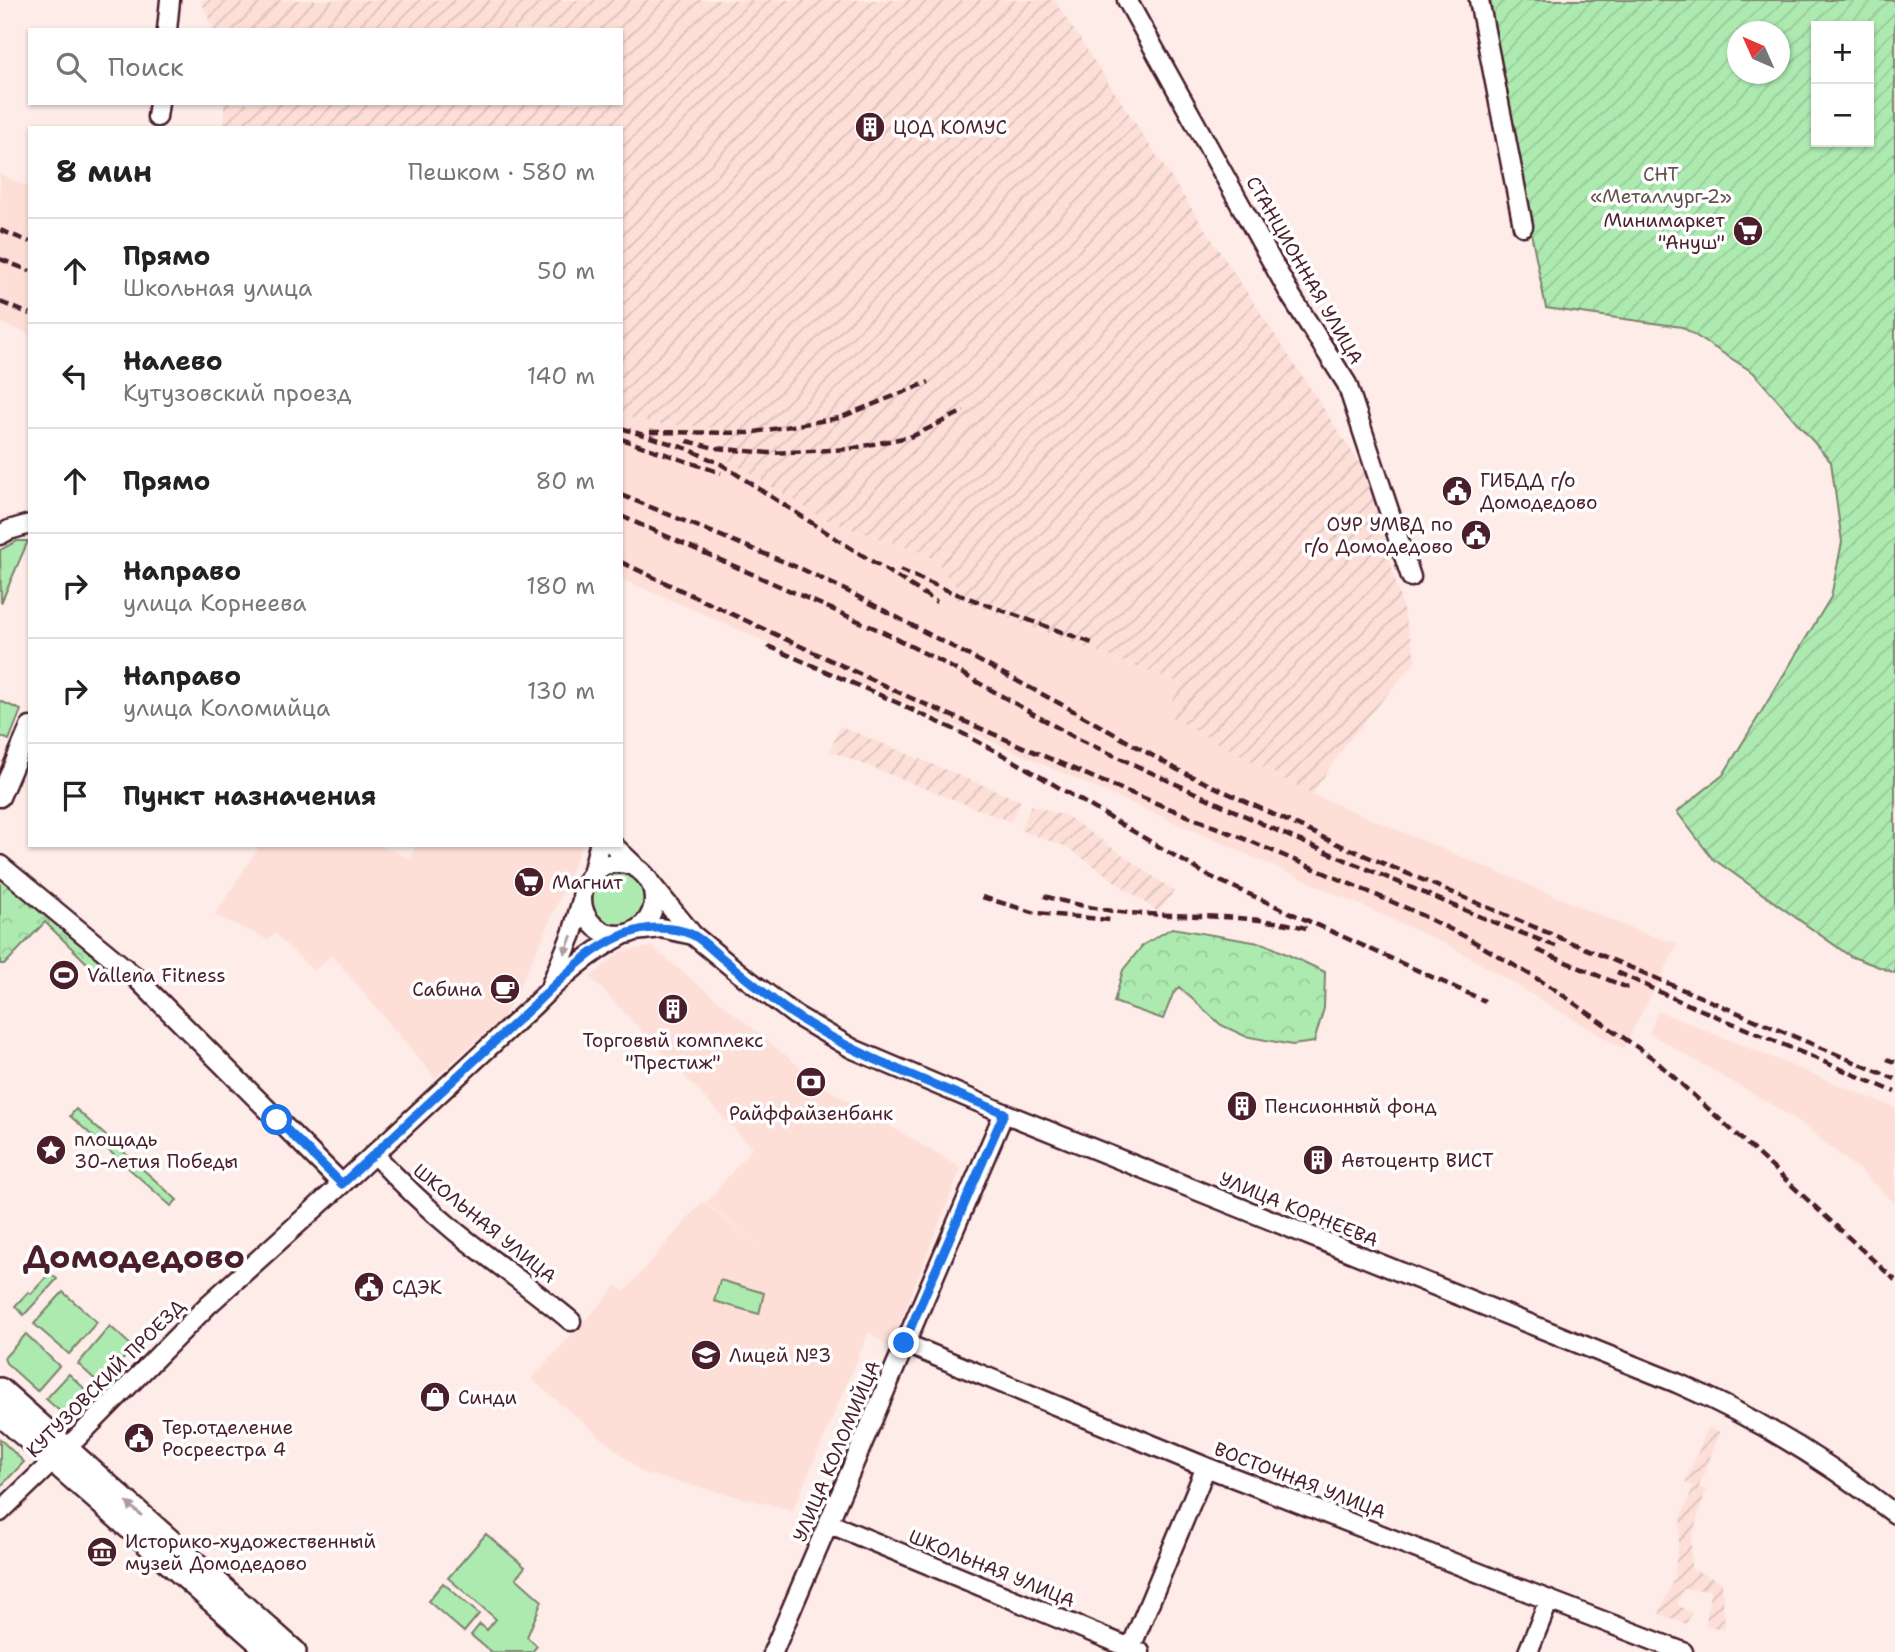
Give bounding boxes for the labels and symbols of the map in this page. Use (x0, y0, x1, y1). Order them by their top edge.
north arrow (1727, 21, 1790, 84)
building icon: ЦОД КОМУС (853, 110, 887, 144)
place label: ЦОД КОМУС (893, 115, 1007, 140)
park label: СНТ «Металлург-2» (1590, 162, 1732, 209)
street label: СТАНЦИОННАЯ УЛИЦА (1240, 172, 1369, 369)
place label: Минимаркет "Ануш" (1604, 208, 1725, 255)
supermarket icon: Минимаркет "Ануш" (1731, 214, 1765, 248)
place label: ГИБДД г/о Домодедово (1480, 468, 1598, 515)
public building icon: ГИБДД г/о Домодедово (1440, 474, 1474, 508)
place label: ОУР УМВД по г/о Домодедово (1304, 512, 1453, 559)
public building icon: ОУР УМВД по г/о Домодедово (1459, 518, 1493, 552)
supermarket icon: Магнит (512, 865, 546, 899)
place label: Магнит (552, 870, 623, 895)
one-way arrow (562, 935, 573, 956)
sports icon: Vallena Fitness (47, 958, 81, 992)
place label: Vallena Fitness (87, 963, 226, 988)
cafe icon: Сабина (488, 972, 522, 1006)
place label: Сабина (412, 977, 482, 1002)
building icon: Торговый комплекс "Престиж" (656, 992, 690, 1026)
place label: Торговый комплекс "Престиж" (582, 1028, 764, 1075)
bank icon: Райффайзенбанк (794, 1065, 828, 1099)
building icon: Пенсионный фонд (1225, 1089, 1259, 1123)
place label: Пенсионный фонд (1265, 1094, 1437, 1119)
place label: Райффайзенбанк (729, 1101, 893, 1126)
route start (261, 1104, 292, 1135)
place label: площадь 30-летия Победы (74, 1127, 238, 1174)
place icon: площадь 30-летия Победы (34, 1133, 68, 1167)
building icon: Автоцентр ВИСТ (1301, 1143, 1335, 1177)
place label: Автоцентр ВИСТ (1341, 1148, 1494, 1173)
street label: ШКОЛЬНАЯ УЛИЦА (408, 1158, 562, 1289)
street label: УЛИЦА КОРНЕЕВА (1216, 1166, 1382, 1253)
district label: Домодедово (23, 1234, 245, 1279)
public building icon: СДЭК (352, 1270, 386, 1304)
place label: СДЭК (392, 1275, 442, 1300)
street label: КУТУЗОВСКИЙ ПРОЕЗД (21, 1293, 190, 1463)
route end (888, 1327, 919, 1358)
school or university icon: Лицей №3 (689, 1338, 723, 1372)
place label: Лицей №3 (729, 1343, 831, 1368)
street label: УЛИЦА КОЛОМИЙЦА (787, 1357, 886, 1546)
shop icon: Синди (418, 1380, 452, 1414)
place label: Синди (458, 1385, 517, 1410)
place label: Тер.отделение Росреестра 4 (162, 1415, 293, 1462)
public building icon: Тер.отделение Росреестра 4 (122, 1421, 156, 1455)
street label: ВОСТОЧНАЯ УЛИЦА (1211, 1436, 1389, 1525)
one-way arrow (125, 1502, 142, 1517)
street label: ШКОЛЬНАЯ УЛИЦА (905, 1524, 1079, 1613)
place label: Историко-художественный музей Домодедово (125, 1529, 376, 1576)
museum icon: Историко-художественный музей Домодедово (85, 1535, 119, 1569)

